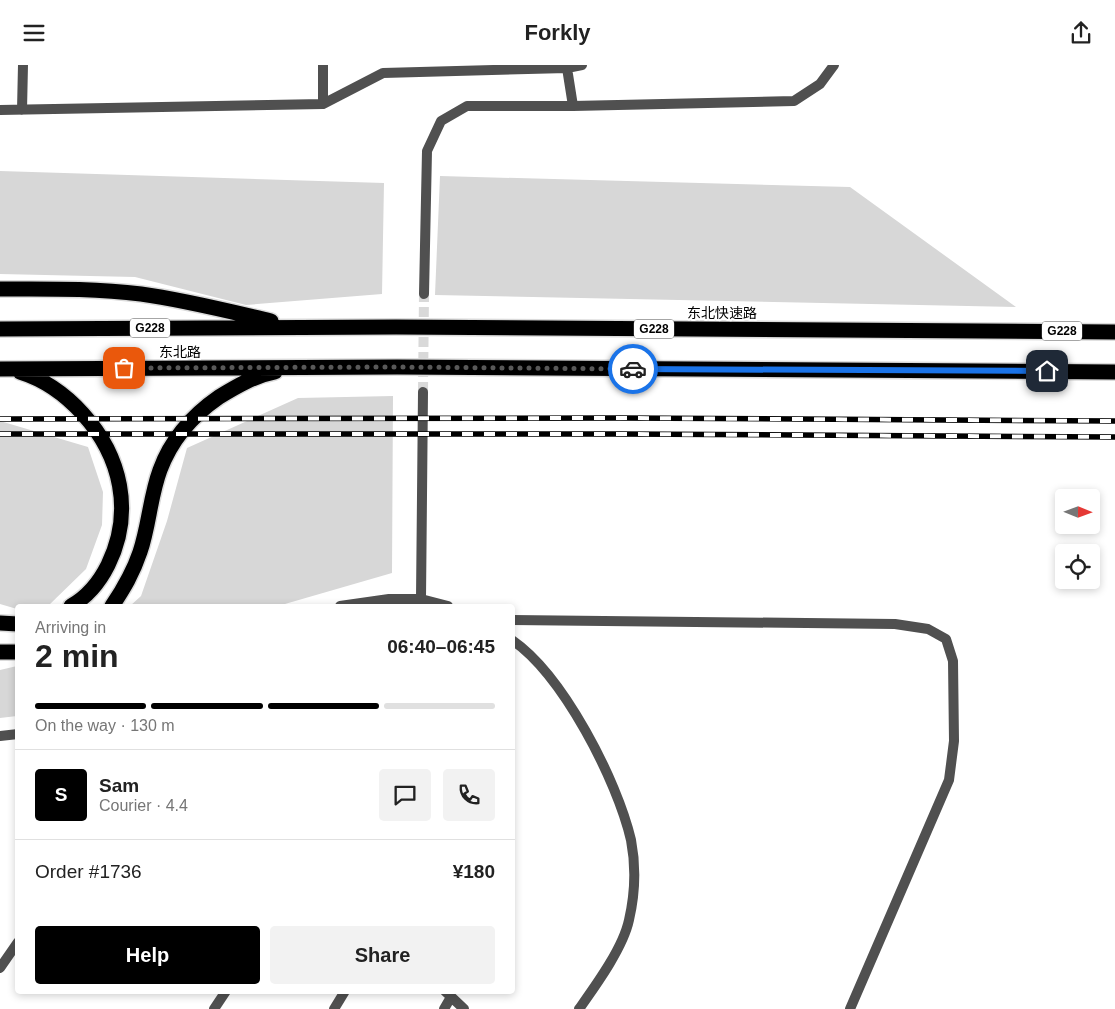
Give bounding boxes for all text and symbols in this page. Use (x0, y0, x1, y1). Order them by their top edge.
icon: menu (20, 19, 48, 47)
icon: share (1067, 19, 1095, 47)
text: Forkly (524, 20, 591, 45)
street label: 东北快速路 (687, 305, 757, 321)
road number: G228 (130, 319, 170, 337)
road number: G228 (634, 319, 674, 339)
road number: G228 (1042, 321, 1082, 341)
street label: 东北路 (159, 344, 201, 360)
courier (608, 344, 658, 394)
pin (103, 347, 145, 389)
pin (1026, 350, 1068, 392)
icon: bag (110, 354, 138, 382)
icon: car (619, 355, 647, 383)
icon: home (1033, 357, 1061, 385)
north arrow (1055, 489, 1100, 534)
map controls (1055, 489, 1100, 589)
button: locate (1055, 544, 1100, 589)
text: Arriving in (35, 619, 106, 636)
text: 06:40–06:45 (387, 636, 495, 657)
text: 2 min (35, 638, 119, 674)
text: On the way · 130 m (35, 717, 175, 734)
button: chat (379, 769, 431, 821)
button: phone (443, 769, 495, 821)
text: Sam (99, 775, 139, 796)
text: S (55, 784, 67, 805)
text: Courier · 4.4 (99, 797, 188, 814)
text: Order #1736 (35, 861, 142, 882)
text: ¥180 (453, 861, 495, 882)
button: Help (35, 926, 260, 984)
button: Share (270, 926, 495, 984)

